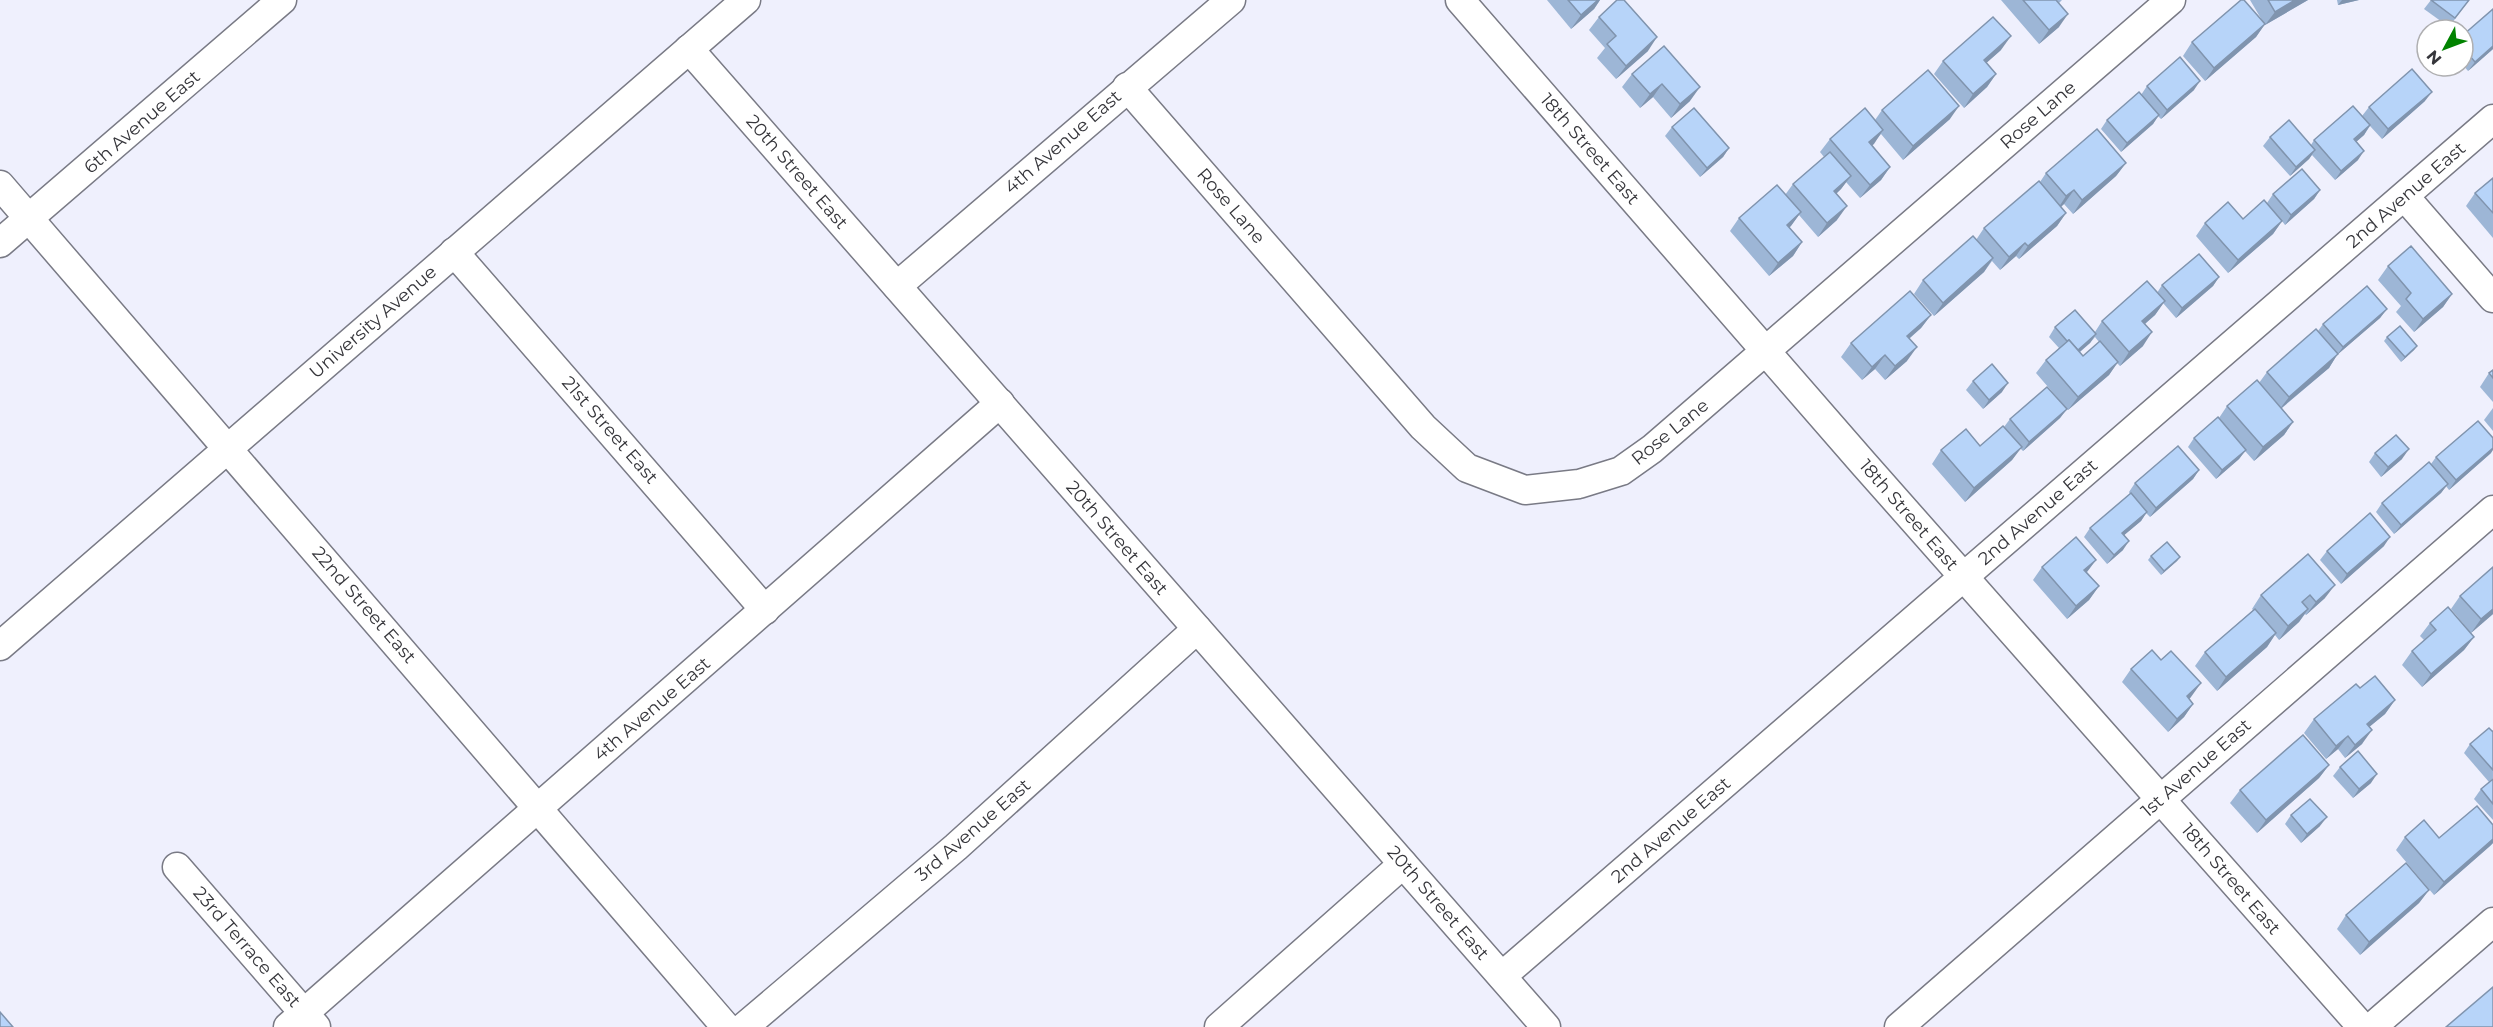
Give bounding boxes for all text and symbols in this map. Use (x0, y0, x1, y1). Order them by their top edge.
north arrow (2415, 18, 2475, 78)
text: N (2423, 46, 2445, 69)
street label: 6th Avenue East (80, 66, 204, 178)
street label: Rose Lane (1996, 76, 2080, 154)
street label: 4th Avenue East (1000, 85, 1126, 199)
street label: 18th Street East (1536, 89, 1644, 209)
street label: 20th Street East (741, 110, 853, 234)
street label: 2nd Avenue East (2342, 137, 2470, 253)
street label: Rose Lane (1192, 164, 1270, 248)
street label: University Avenue (305, 261, 441, 383)
street label: 21st Street East (557, 372, 663, 488)
street label: Rose Lane (1627, 394, 1713, 470)
street label: 2nd Avenue East (1974, 454, 2102, 570)
street label: 18th Street East (1855, 455, 1963, 575)
street label: 20th Street East (1061, 476, 1173, 600)
street label: 22nd Street East (307, 542, 421, 668)
street label: 4th Avenue East (589, 652, 715, 766)
street label: 1st Avenue East (2136, 714, 2256, 822)
street label: 2nd Avenue East (1607, 772, 1735, 888)
street label: 3rd Avenue East (911, 774, 1035, 886)
street label: 18th Street East (2177, 819, 2285, 939)
street label: 20th Street East (1382, 841, 1494, 965)
street label: 23rd Terrace East (189, 882, 305, 1012)

